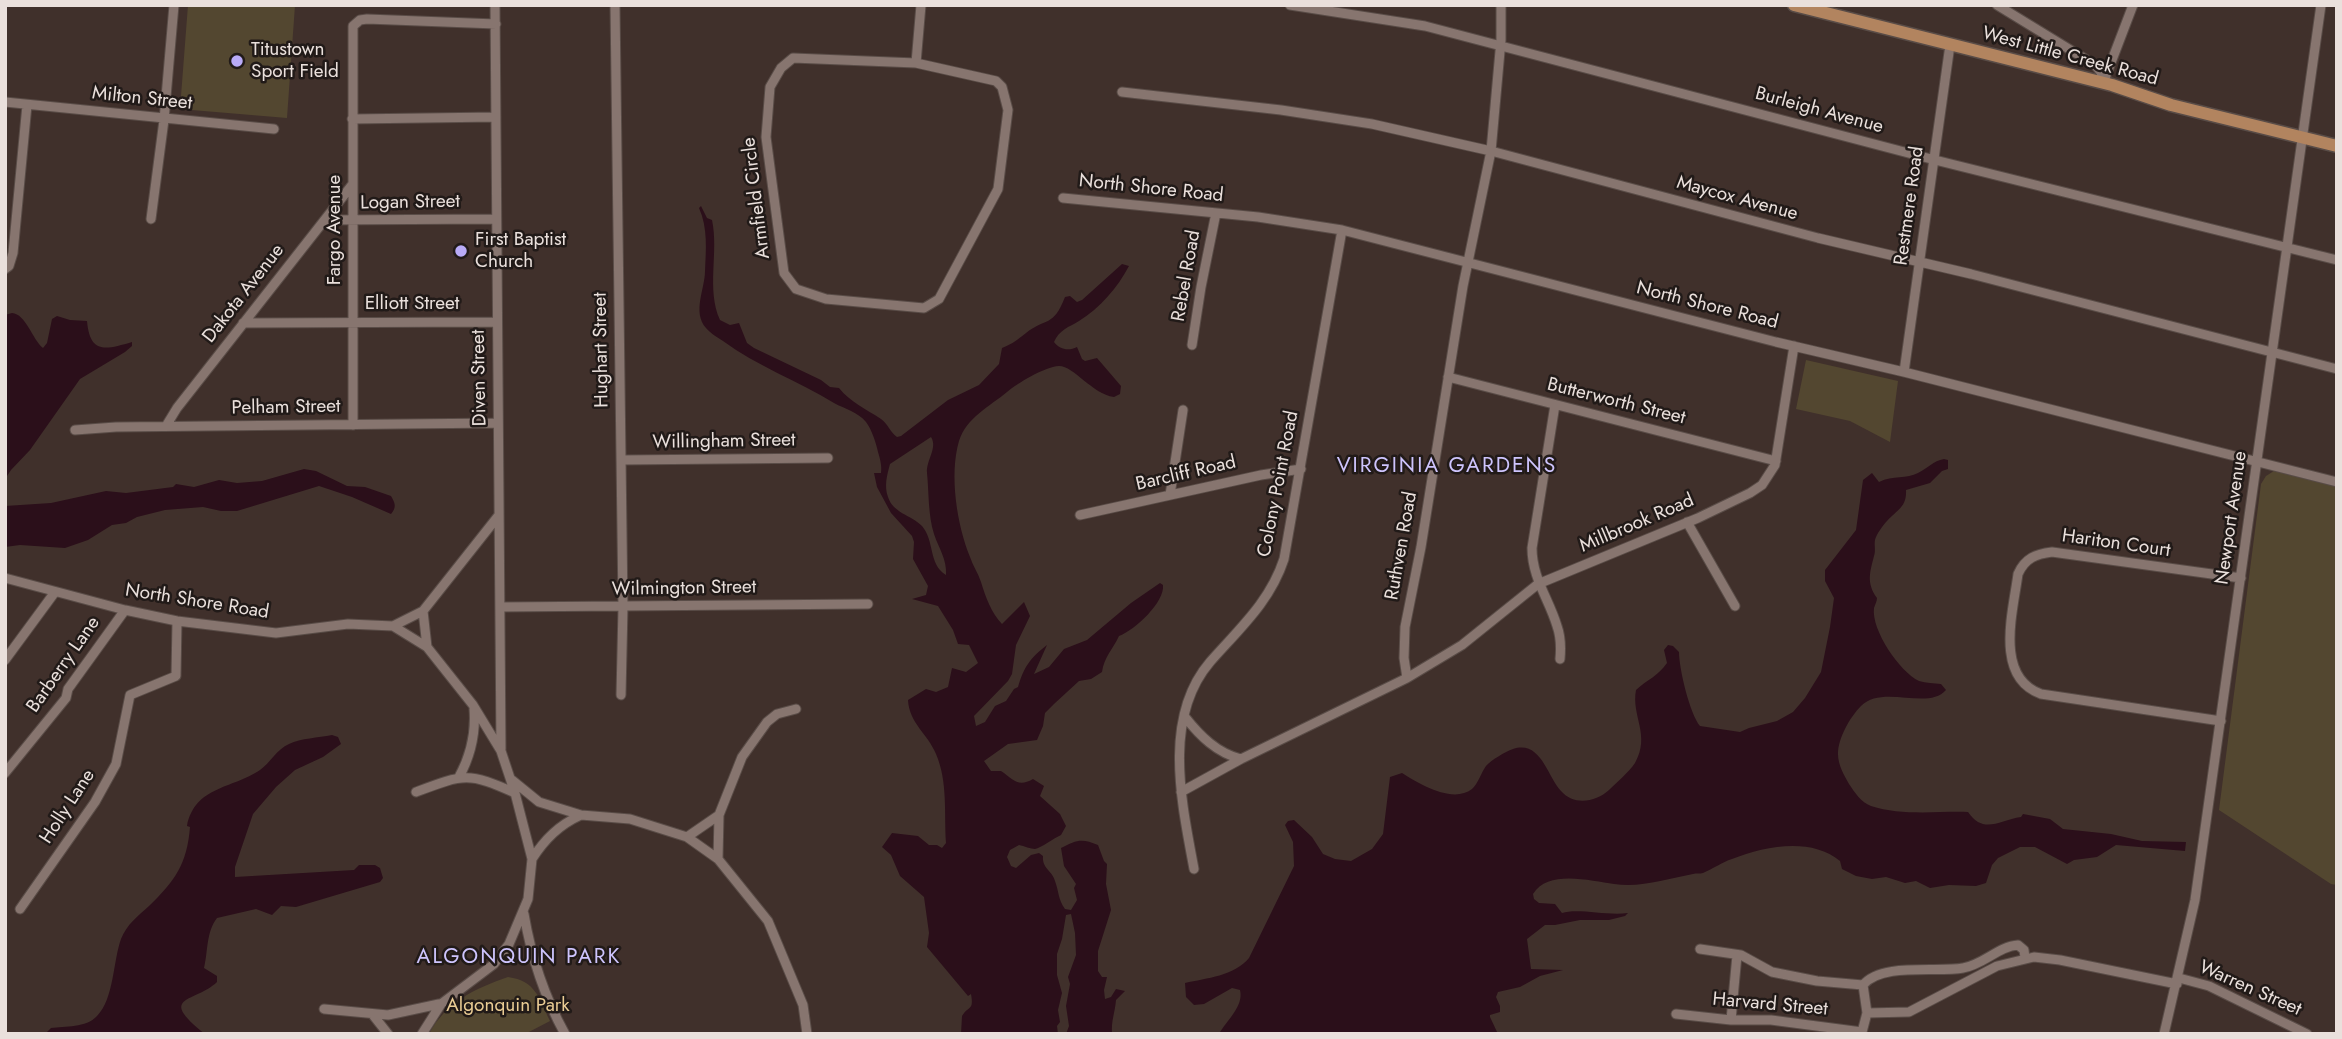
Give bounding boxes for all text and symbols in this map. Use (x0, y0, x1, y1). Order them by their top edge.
street label: West Little Creek Road (1979, 23, 2161, 91)
place label: Titustown Sport Field (251, 39, 339, 83)
marker: Titustown Sport Field (229, 53, 245, 69)
street label: Milton Street (91, 82, 193, 116)
street label: Burleigh Avenue (1752, 83, 1886, 139)
street label: Armfield Circle (738, 136, 776, 260)
street label: Restmere Road (1890, 145, 1930, 267)
street label: North Shore Road (1078, 170, 1224, 208)
street label: Maycox Avenue (1674, 172, 1800, 226)
street label: Fargo Avenue (324, 175, 346, 285)
street label: Logan Street (360, 191, 460, 215)
place label: First Baptist Church (475, 229, 566, 273)
street label: Rebel Road (1168, 229, 1206, 323)
street label: Dakota Avenue (198, 240, 290, 348)
marker: First Baptist Church (453, 243, 469, 259)
street label: North Shore Road (1634, 277, 1780, 335)
street label: Hughart Street (590, 292, 614, 408)
street label: Elliott Street (365, 293, 459, 315)
street label: Diven Street (468, 329, 492, 427)
street label: Butterworth Street (1545, 374, 1687, 430)
street label: Pelham Street (231, 396, 341, 420)
street label: Colony Point Road (1254, 409, 1304, 559)
street label: Willingham Street (652, 429, 796, 455)
street label: Newport Avenue (2211, 450, 2253, 586)
street label: Barcliff Road (1134, 451, 1238, 497)
district label: VIRGINIA GARDENS (1339, 454, 1555, 480)
street label: Ruthven Road (1381, 490, 1423, 602)
street label: Millbrook Road (1576, 490, 1698, 558)
street label: Hariton Court (2060, 525, 2172, 563)
street label: Wilmington Street (611, 576, 757, 602)
street label: North Shore Road (123, 579, 271, 625)
street label: Barberry Lane (23, 613, 105, 717)
street label: Holly Lane (36, 765, 100, 849)
district label: ALGONQUIN PARK (418, 945, 620, 971)
street label: Warren Street (2195, 956, 2305, 1022)
street label: Harvard Street (1711, 989, 1829, 1021)
park label: Algonquin Park (446, 995, 570, 1017)

